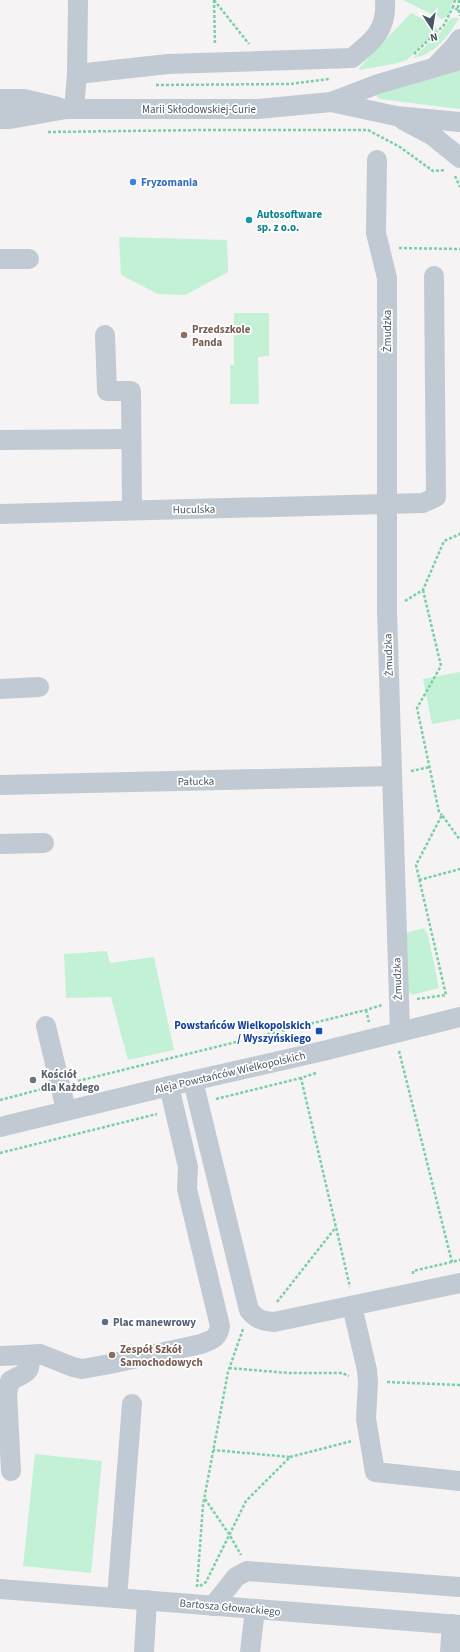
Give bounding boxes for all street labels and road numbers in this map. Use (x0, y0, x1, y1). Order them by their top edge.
street label: Marii Skłodowskiej-Curie (142, 102, 257, 117)
street label: Żmudzka (380, 310, 395, 352)
street label: Huculska (173, 502, 215, 517)
street label: Żmudzka (380, 633, 397, 677)
street label: Pałucka (178, 774, 214, 789)
street label: Żmudzka (389, 957, 406, 1001)
street label: Aleja Powstańców Wielkopolskich (153, 1048, 307, 1097)
street label: Bartosza Głowackiego (179, 1596, 281, 1619)

